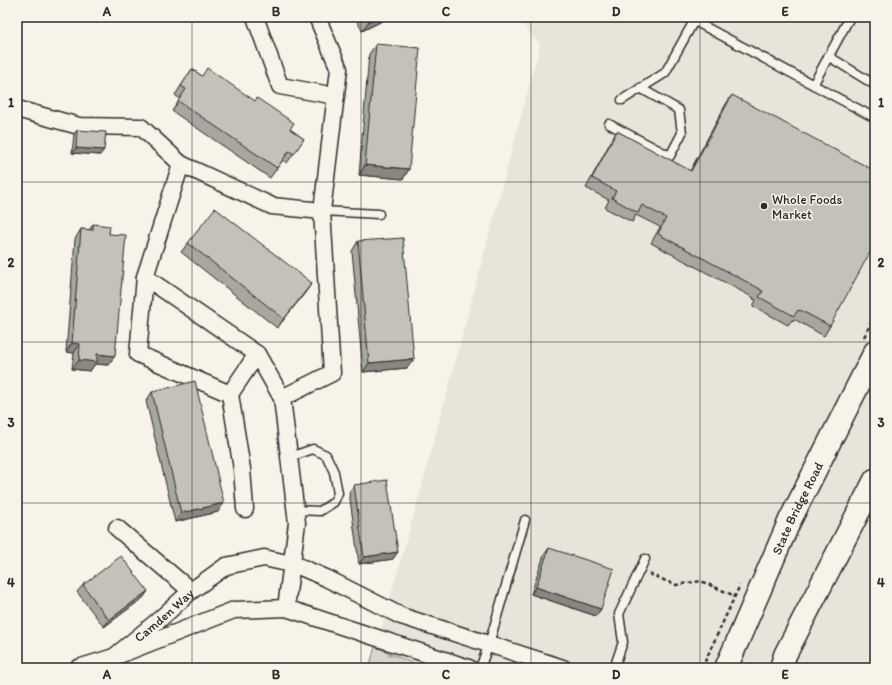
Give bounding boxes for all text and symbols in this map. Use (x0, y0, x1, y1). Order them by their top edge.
text: A (102, 4, 112, 19)
text: B (272, 4, 281, 19)
text: C (442, 4, 451, 19)
text: D (612, 4, 621, 19)
text: E (781, 4, 789, 19)
text: 1 (8, 95, 14, 110)
text: 1 (878, 95, 884, 110)
place label: Whole Foods Market (772, 192, 843, 222)
marker: Whole Foods Market (759, 201, 769, 211)
text: 2 (8, 255, 15, 270)
text: 2 (878, 255, 885, 270)
text: 3 (7, 415, 15, 430)
text: 3 (877, 415, 885, 430)
street label: State Bridge Road (769, 459, 826, 557)
text: 4 (7, 575, 15, 590)
text: 4 (877, 575, 885, 590)
street label: Camden Way (131, 585, 196, 645)
text: A (102, 667, 112, 682)
text: B (272, 667, 281, 682)
text: C (442, 667, 451, 682)
text: D (612, 667, 621, 682)
text: E (781, 667, 789, 682)

